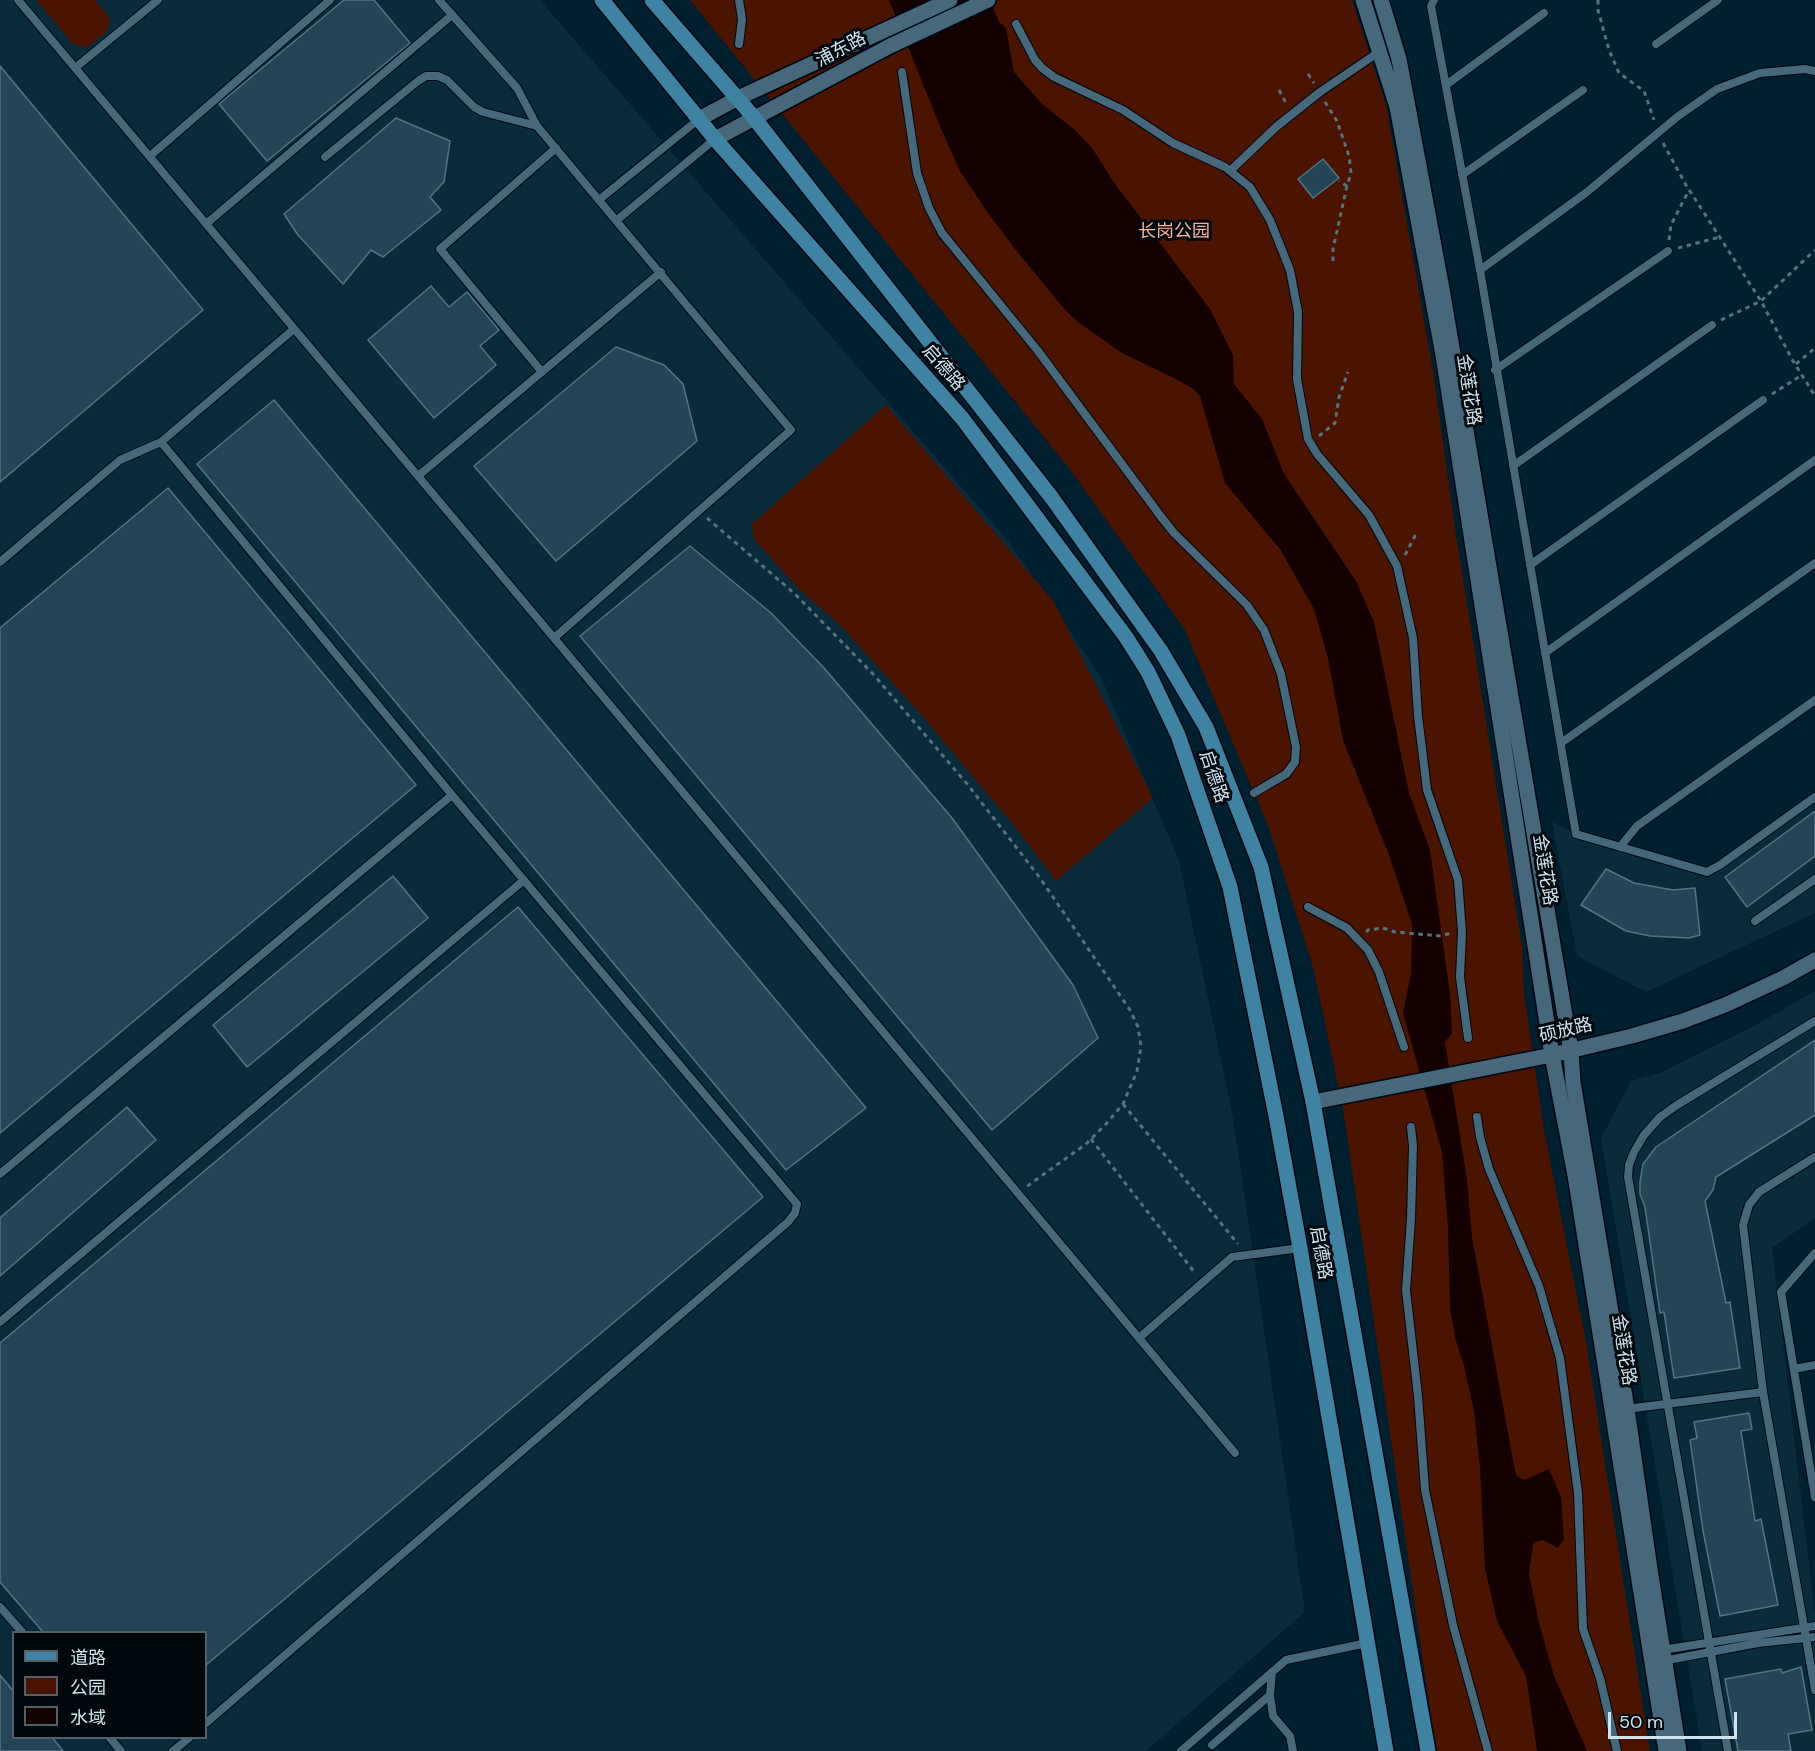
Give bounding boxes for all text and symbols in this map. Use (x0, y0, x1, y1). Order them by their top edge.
street label: 浦东路 (812, 28, 870, 72)
park label: 长岗公园 (1138, 221, 1210, 243)
street label: 启德路 (917, 341, 969, 395)
street label: 金莲花路 (1452, 353, 1484, 427)
street label: 启德路 (1194, 748, 1232, 806)
street label: 金莲花路 (1528, 833, 1560, 907)
street label: 硕放路 (1537, 1014, 1595, 1048)
street label: 启德路 (1305, 1225, 1335, 1281)
street label: 金莲花路 (1607, 1313, 1639, 1387)
legend (12, 1631, 207, 1739)
text: 道路 (70, 1646, 106, 1670)
text: 公园 (70, 1676, 106, 1700)
scale bar (1611, 1700, 1740, 1738)
text: 水域 (70, 1706, 106, 1730)
text: 50 m (1619, 1710, 1663, 1734)

